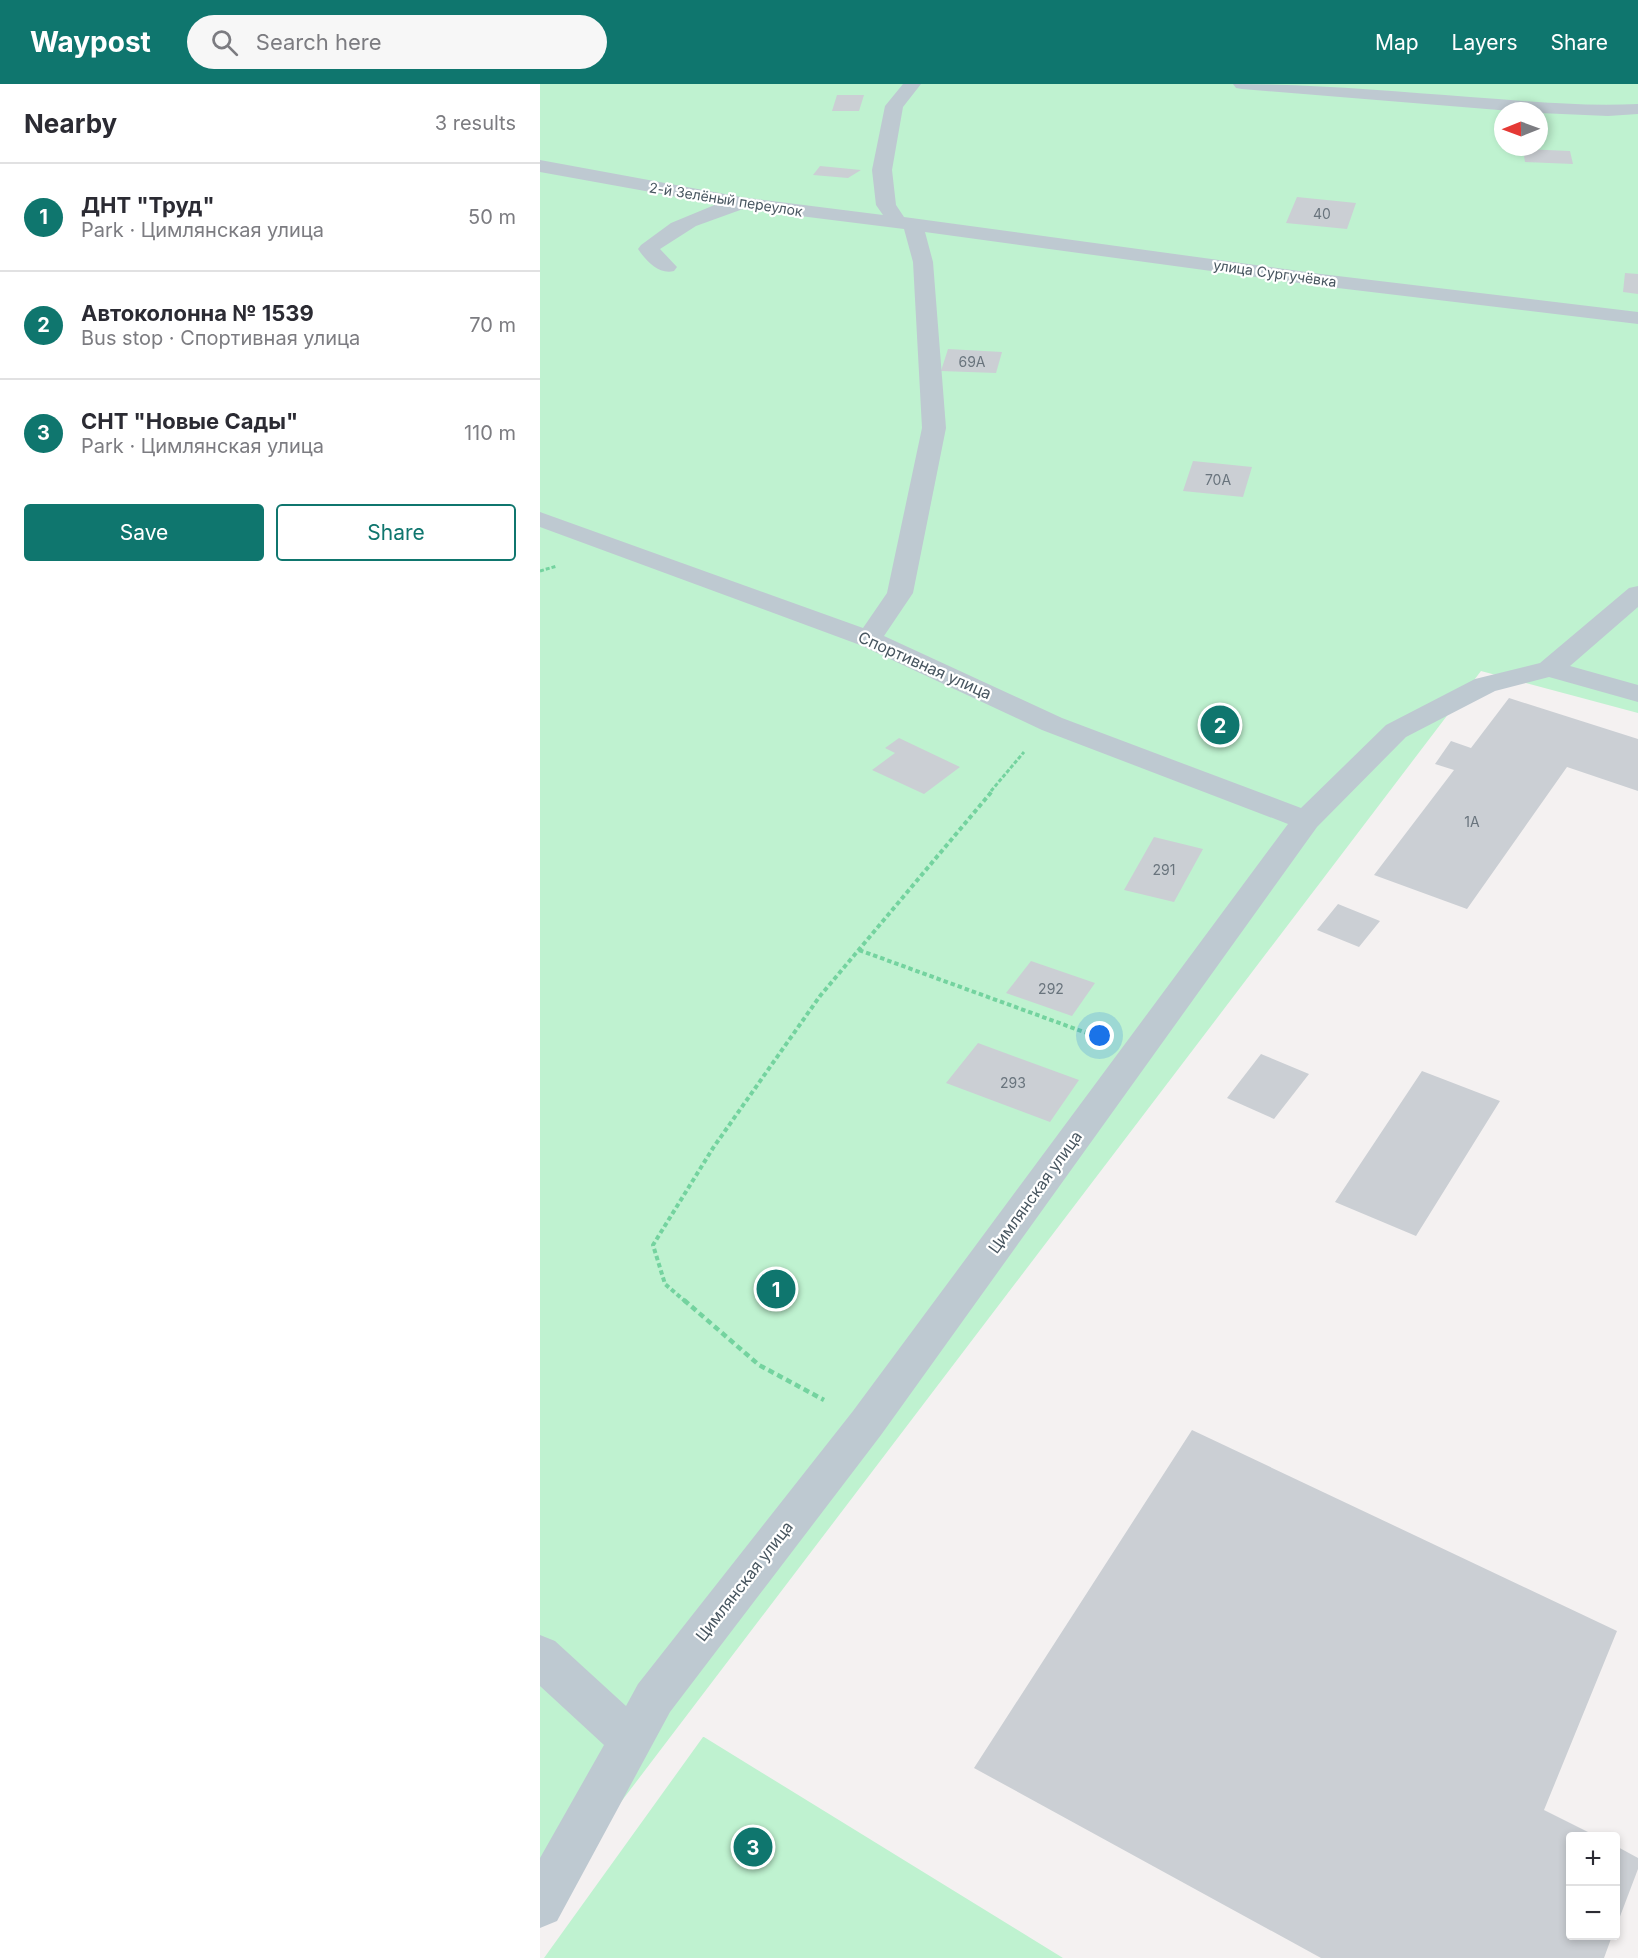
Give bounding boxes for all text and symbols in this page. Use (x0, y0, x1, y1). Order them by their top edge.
search box (187, 15, 607, 69)
text: Waypost (30, 25, 151, 59)
icon: search (208, 26, 241, 59)
text: Search here (256, 29, 382, 55)
text: Map (1375, 30, 1419, 55)
text: Layers (1452, 30, 1518, 55)
text: Share (1551, 30, 1608, 55)
north arrow (1494, 102, 1548, 156)
text: Nearby (24, 108, 117, 139)
text: 3 results (435, 111, 516, 135)
street label: 2-й Зелёный переулок (648, 178, 804, 220)
text: ДНТ "Труд" (81, 192, 215, 218)
text: 1 (39, 205, 48, 229)
text: 50 m (468, 205, 516, 229)
house number: 40 (1313, 205, 1331, 222)
text: Park · Цимлянская улица (81, 218, 324, 242)
street label: улица Сургучёвка (1212, 256, 1338, 290)
text: Автоколонна № 1539 (81, 300, 314, 326)
text: 2 (37, 313, 50, 337)
text: 70 m (469, 313, 516, 337)
text: Bus stop · Спортивная улица (81, 326, 360, 350)
house number: 69А (958, 353, 986, 370)
text: СНТ "Новые Сады" (81, 408, 298, 434)
text: 3 (37, 421, 50, 445)
text: 110 m (464, 421, 516, 445)
text: Park · Цимлянская улица (81, 434, 324, 458)
house number: 70А (1205, 471, 1231, 488)
button: Save (24, 504, 264, 561)
button: Share (276, 504, 516, 561)
street label: Спортивная улица (855, 627, 995, 703)
pin: 2 (1200, 702, 1240, 748)
house number: 1А (1464, 813, 1480, 830)
house number: 291 (1153, 861, 1175, 878)
house number: 292 (1038, 980, 1064, 997)
your location (1085, 1021, 1114, 1050)
house number: 293 (1000, 1074, 1026, 1091)
street label: Цимлянская улица (984, 1127, 1086, 1257)
pin: 1 (756, 1266, 796, 1312)
street label: Цимлянская улица (691, 1517, 797, 1645)
pin: 3 (734, 1824, 772, 1870)
map controls (1566, 1832, 1620, 1940)
button: + (1566, 1832, 1620, 1886)
button: − (1566, 1886, 1620, 1940)

